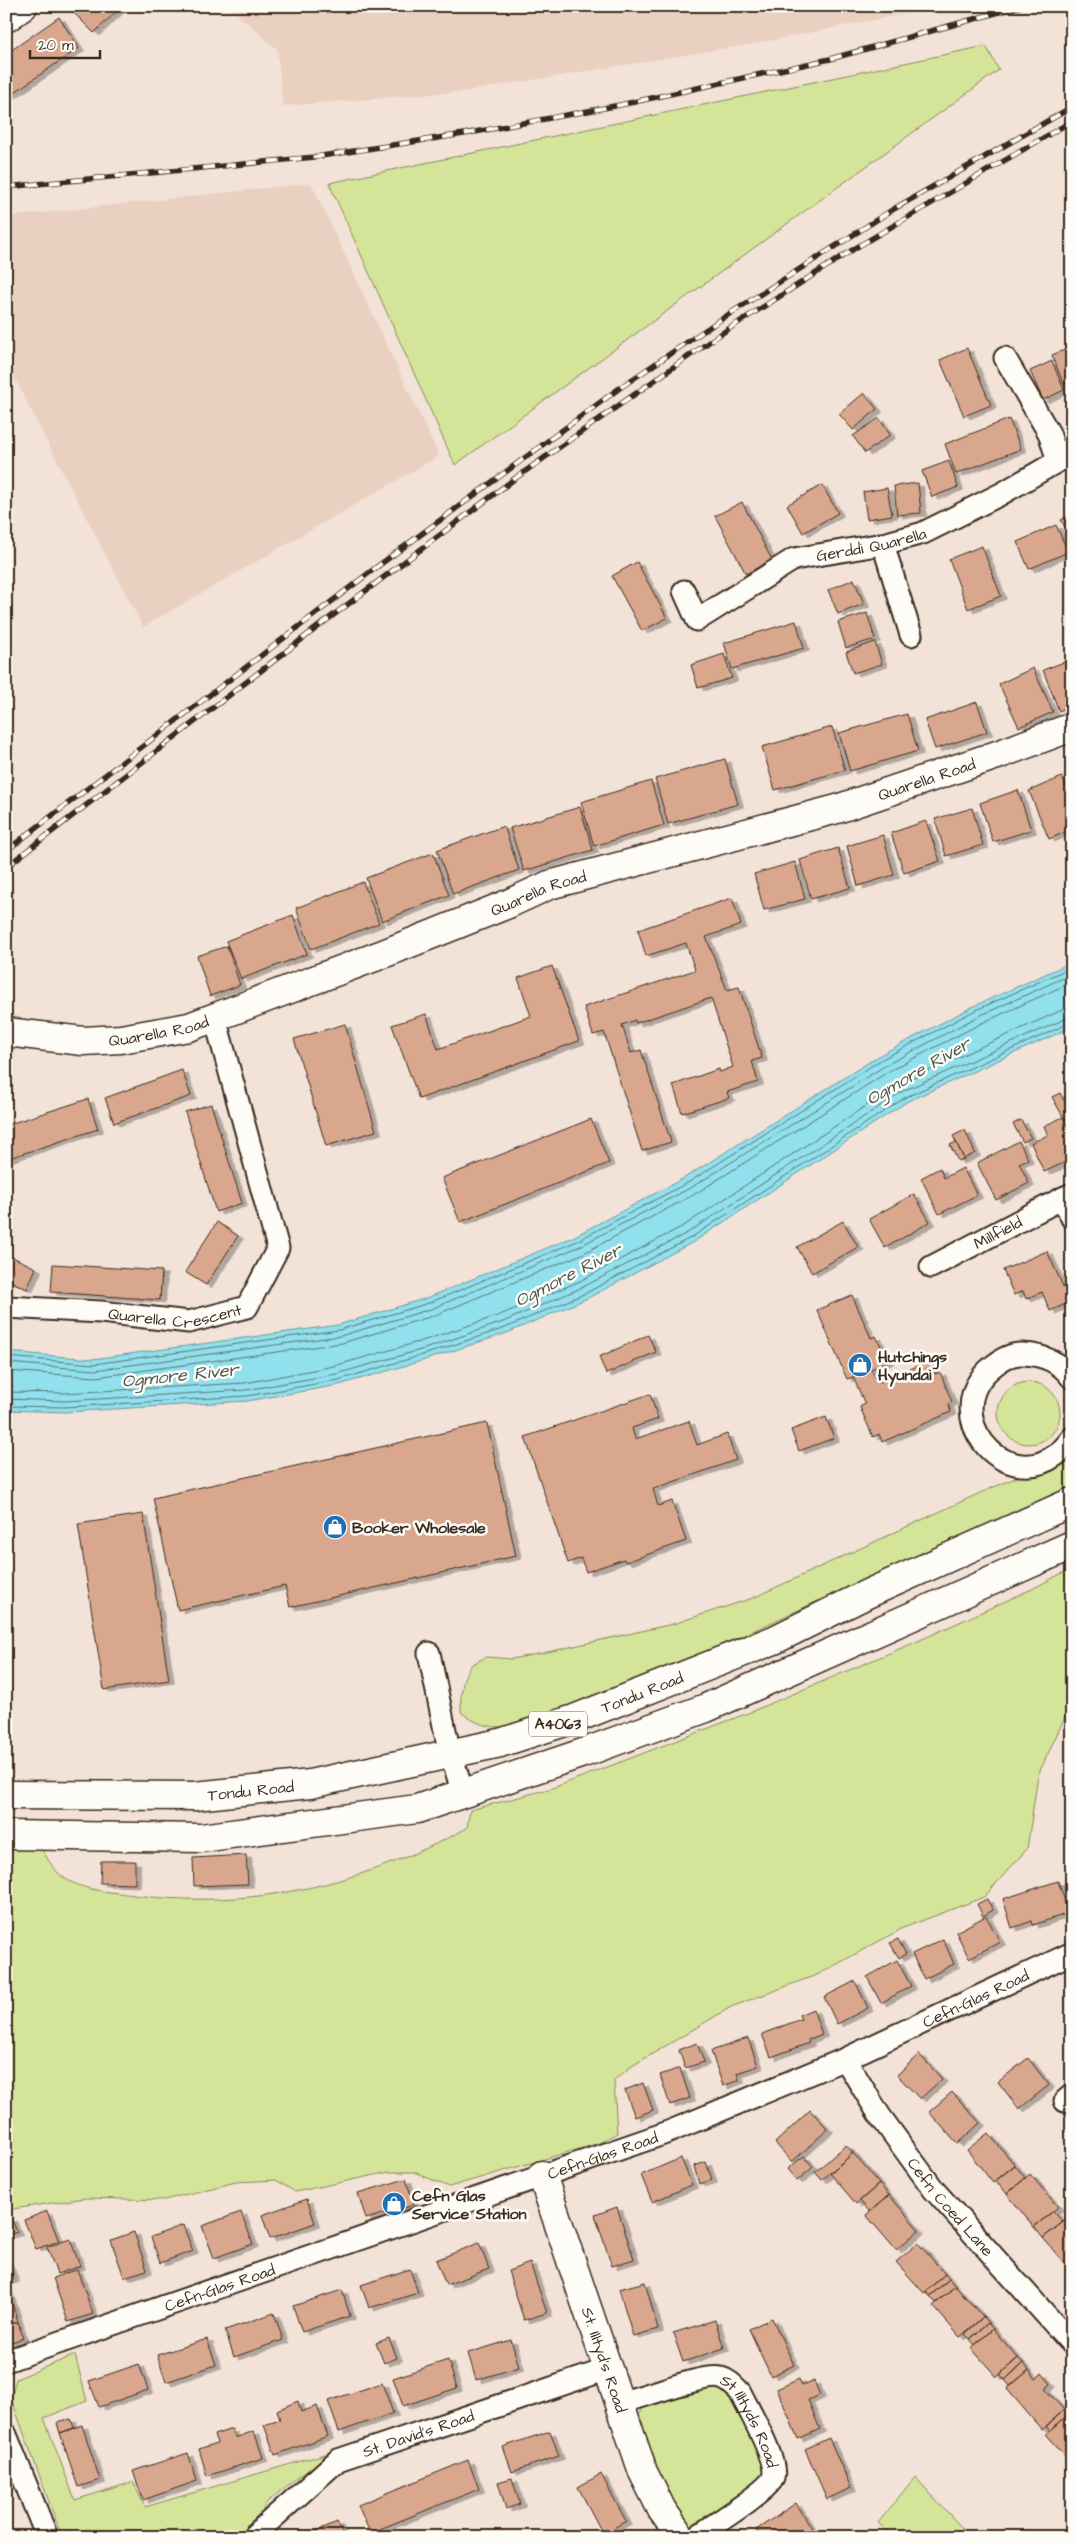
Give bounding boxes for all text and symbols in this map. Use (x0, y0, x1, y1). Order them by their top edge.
scale bar (30, 28, 100, 60)
text: 20 m (38, 35, 74, 56)
street label: Gerddi Quarella (815, 523, 929, 567)
street label: Quarella Road (875, 753, 978, 806)
street label: Quarella Road (487, 866, 589, 922)
street label: Quarella Road (108, 1011, 212, 1052)
water label: Ogmore River (861, 1030, 977, 1112)
street label: Millfield (970, 1211, 1026, 1255)
water label: Ogmore River (510, 1237, 628, 1314)
street label: Quarella Crescent (107, 1299, 245, 1334)
place label: Hutchings Hyundai (878, 1346, 947, 1387)
shop icon: Hutchings Hyundai (847, 1352, 873, 1378)
water label: Ogmore River (121, 1357, 242, 1395)
shop icon: Booker Wholesale (322, 1514, 348, 1540)
place label: Booker Wholesale (352, 1517, 486, 1539)
street label: Tondu Road (598, 1667, 687, 1719)
road number: A4063 (529, 1712, 587, 1736)
street label: Tondu Road (207, 1776, 295, 1807)
street label: Cefn-Glas Road (919, 1965, 1033, 2033)
street label: Cefn-Glas Road (545, 2127, 661, 2185)
street label: Cefn Coed Lane (902, 2153, 999, 2262)
place label: Cefn Glas Service Station (411, 2185, 526, 2225)
shop icon: Cefn Glas Service Station (381, 2191, 407, 2217)
street label: Cefn-Glas Road (162, 2259, 278, 2317)
street label: St. Illtyd's Road (576, 2304, 632, 2416)
street label: St Illtyds Road (716, 2369, 783, 2470)
street label: St. David's Road (360, 2405, 477, 2463)

